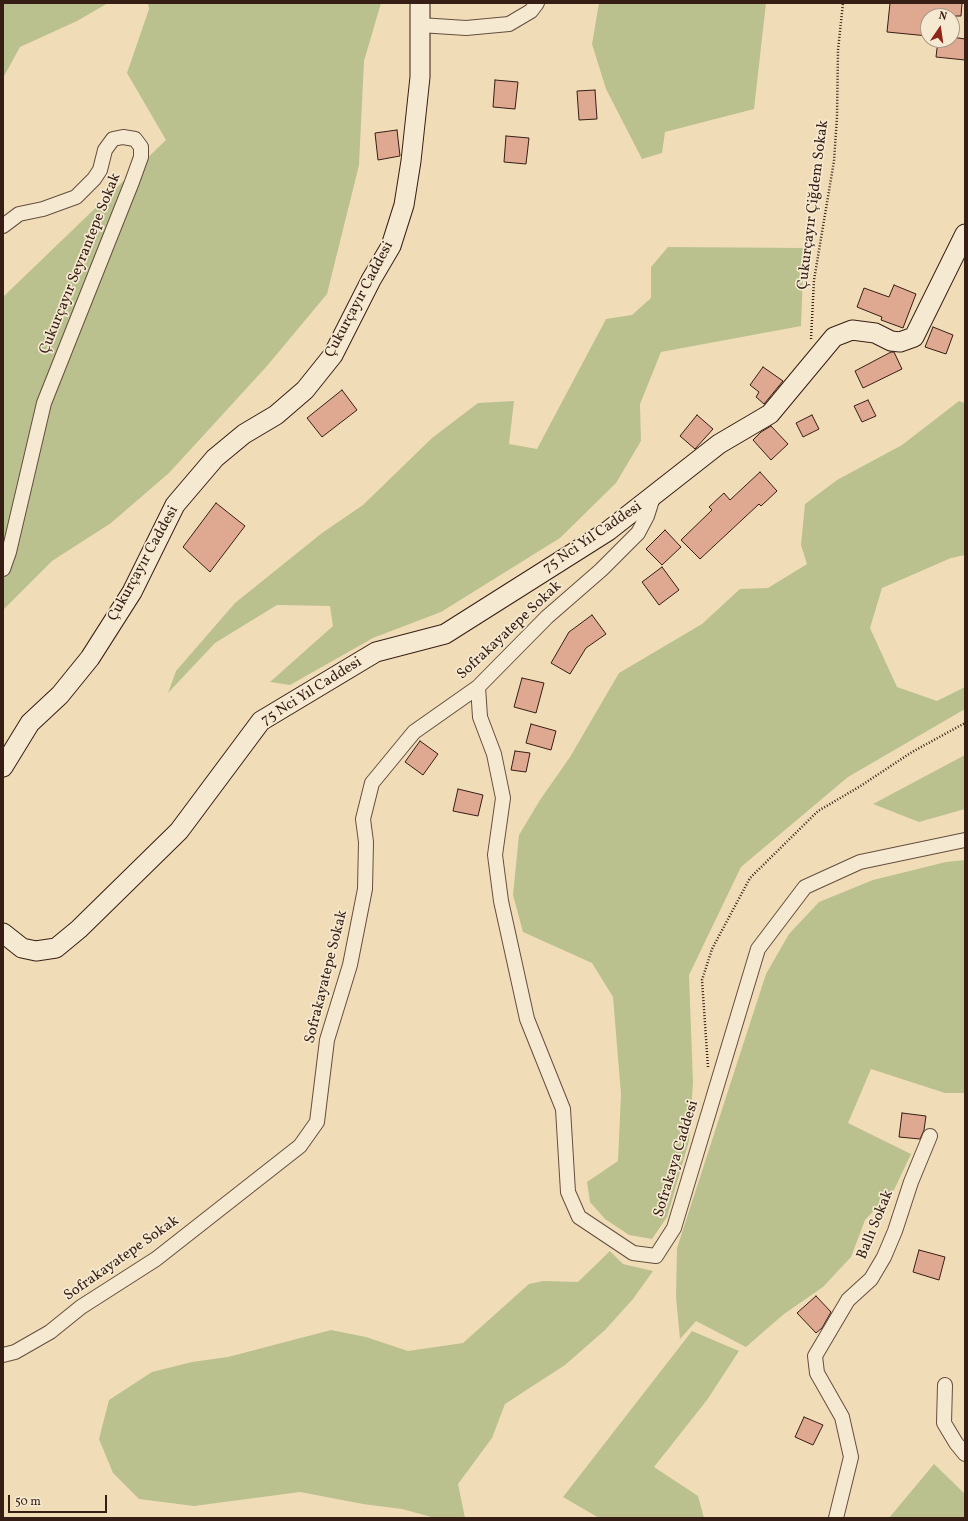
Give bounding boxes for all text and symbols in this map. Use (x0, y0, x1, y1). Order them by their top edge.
north arrow (920, 8, 960, 48)
text: N (937, 9, 948, 25)
street label: Çukurçayır Çiğdem Sokak (795, 119, 833, 291)
street label: Çukurçayır Seyrantepe Sokak (36, 171, 126, 357)
street label: Çukurçayır Caddesi (322, 239, 398, 361)
street label: 75 Nci Yıl Caddesi (540, 498, 646, 578)
street label: Çukurçayır Caddesi (105, 503, 183, 625)
street label: Sofrakayatepe Sokak (454, 578, 566, 684)
street label: 75 Nci Yıl Caddesi (258, 654, 366, 730)
street label: Sofrakayatepe Sokak (302, 909, 352, 1045)
street label: Sofrakaya Caddesi (651, 1098, 703, 1220)
street label: Ballı Sokak (854, 1188, 898, 1262)
street label: Sofrakayatepe Sokak (61, 1212, 183, 1306)
scale bar (10, 1487, 109, 1513)
text: 50 m (15, 1494, 41, 1510)

